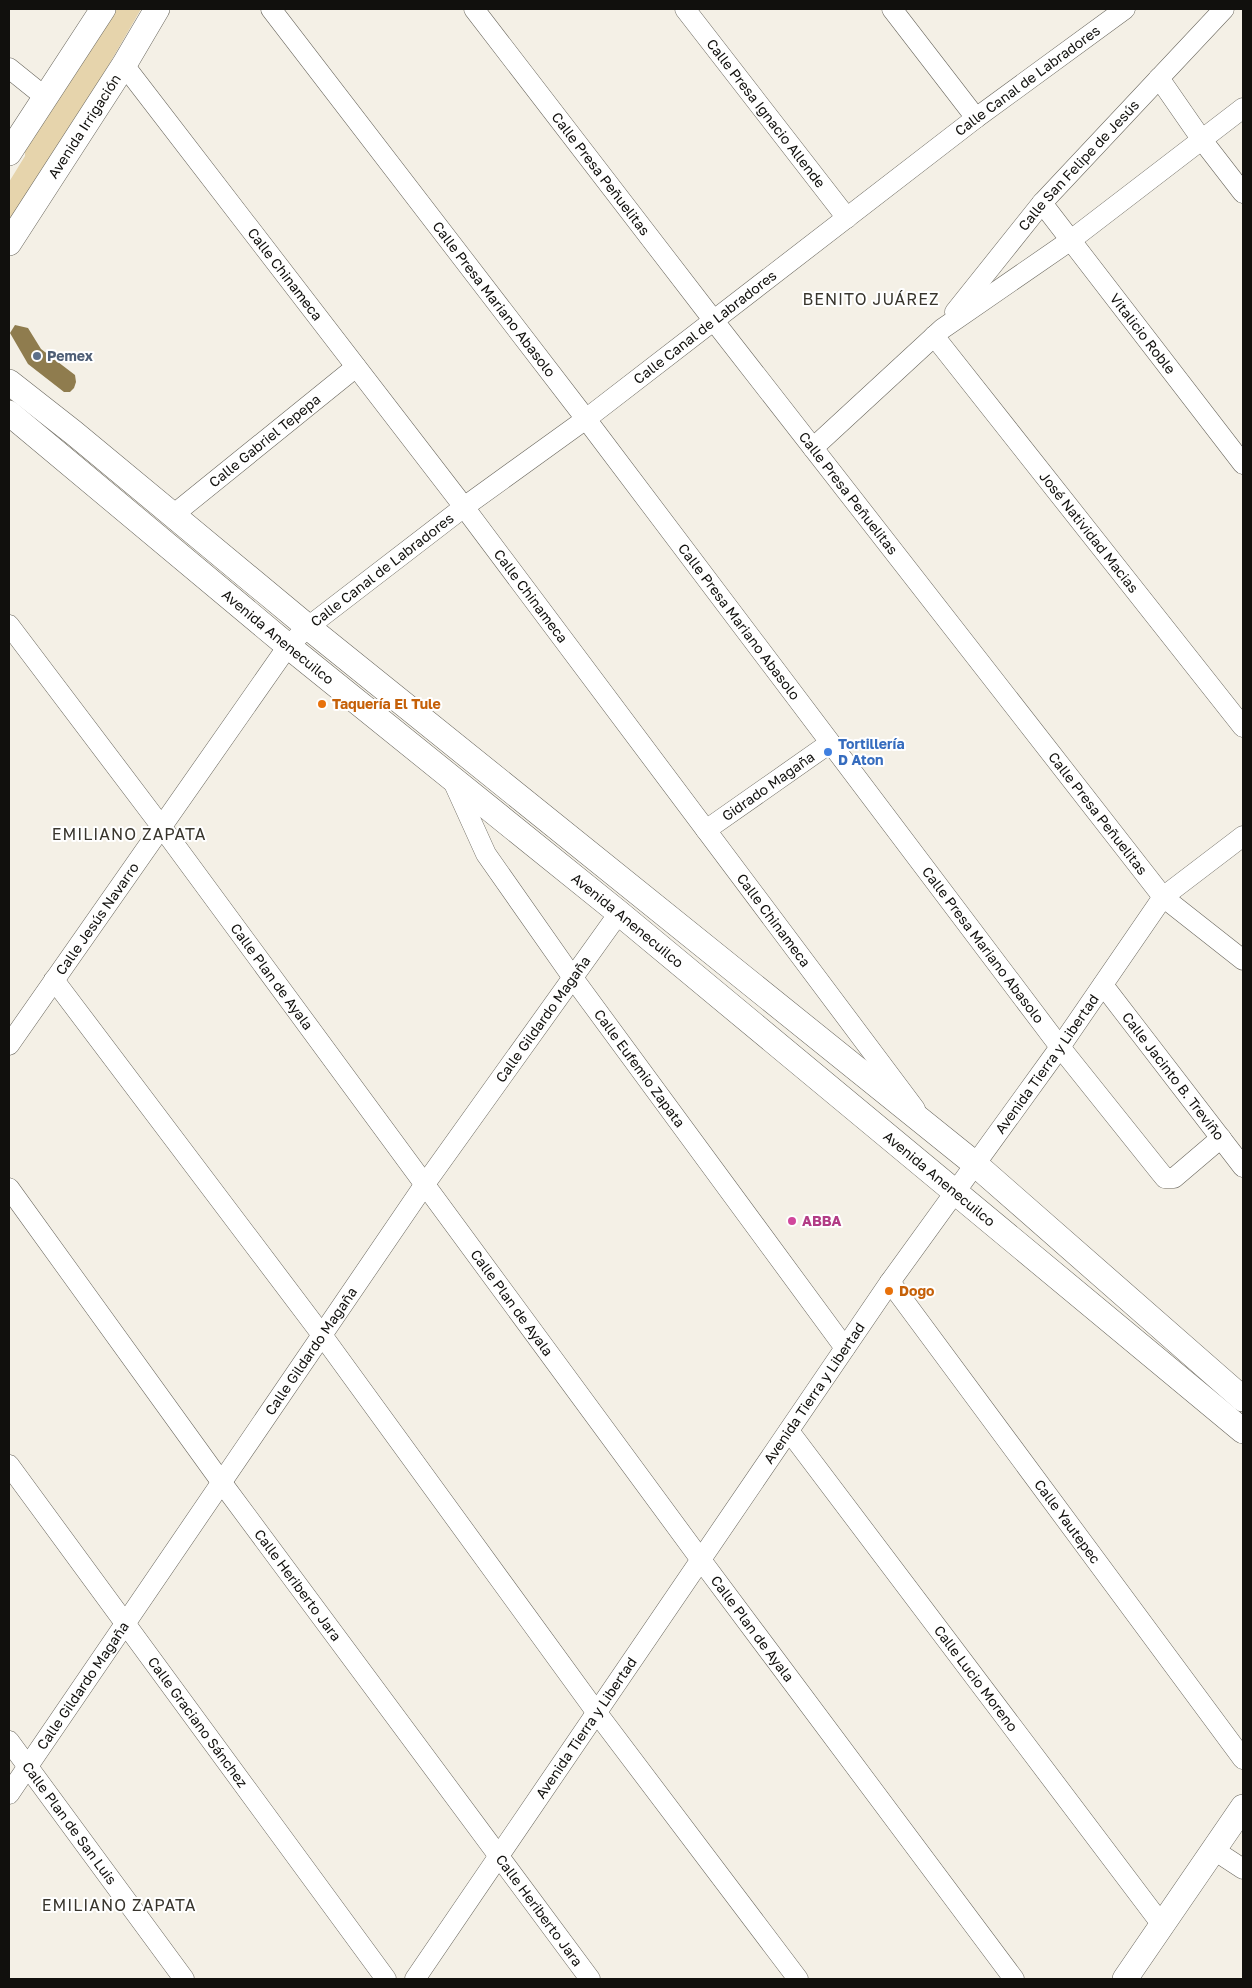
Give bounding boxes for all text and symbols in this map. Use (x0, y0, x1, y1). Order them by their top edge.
street label: Calle Canal de Labradores (951, 21, 1103, 139)
street label: Calle Presa Ignacio Allende (703, 35, 829, 191)
street label: Avenida Irrigación (44, 71, 124, 181)
street label: Calle San Felipe de Jesús (1014, 96, 1142, 234)
street label: Calle Presa Peñuelitas (548, 109, 654, 239)
street label: Calle Presa Mariano Abasolo (429, 218, 559, 380)
street label: Calle Chinameca (244, 224, 326, 324)
street label: Calle Canal de Labradores (630, 266, 780, 387)
district label: BENITO JUÁREZ (802, 289, 940, 309)
street label: Vitalicio Roble (1107, 290, 1179, 377)
place label: Pemex (47, 347, 93, 364)
marker: Pemex (31, 350, 43, 362)
street label: Calle Gabriel Tepepa (205, 390, 324, 491)
street label: Calle Presa Peñuelitas (796, 428, 902, 558)
street label: José Natividad Macias (1036, 468, 1143, 596)
street label: Calle Canal de Labradores (307, 509, 457, 630)
street label: Calle Presa Mariano Abasolo (675, 540, 804, 703)
street label: Calle Chinameca (491, 546, 572, 646)
street label: Avenida Anenecuilco (219, 586, 338, 688)
place label: Taquería El Tule (332, 695, 441, 712)
marker: Taquería El Tule (316, 698, 328, 710)
place label: Tortillería D Aton (838, 735, 905, 768)
marker: Tortillería D Aton (822, 746, 834, 758)
street label: Gidrado Magaña (718, 748, 817, 824)
street label: Calle Presa Peñuelitas (1045, 748, 1151, 878)
district label: EMILIANO ZAPATA (52, 824, 206, 844)
street label: Calle Jesús Navarro (52, 859, 142, 978)
street label: Calle Presa Mariano Abasolo (919, 863, 1048, 1026)
street label: Avenida Anenecuilco (568, 869, 687, 971)
street label: Calle Chinameca (733, 870, 815, 970)
street label: Calle Plan de Ayala (227, 920, 317, 1033)
street label: Calle Gildardo Magaña (492, 952, 594, 1085)
street label: Avenida Tierra y Libertad (991, 991, 1102, 1137)
street label: Calle Eufemio Zapata (591, 1006, 689, 1130)
street label: Calle Jacinto B. Treviño (1119, 1008, 1228, 1143)
street label: Avenida Anenecuilco (880, 1127, 999, 1230)
place label: ABBA (802, 1212, 841, 1229)
marker: ABBA (786, 1215, 798, 1227)
street label: Calle Plan de Ayala (467, 1246, 557, 1359)
place label: Dogo (899, 1282, 934, 1299)
street label: Calle Gildardo Magaña (261, 1284, 360, 1418)
marker: Dogo (883, 1285, 895, 1297)
street label: Avenida Tierra y Libertad (760, 1319, 868, 1467)
street label: Calle Yautepec (1031, 1476, 1105, 1567)
street label: Calle Heriberto Jara (251, 1526, 345, 1644)
street label: Calle Plan de Ayala (708, 1572, 798, 1685)
street label: Calle Gildardo Magaña (33, 1618, 132, 1753)
street label: Calle Lucio Moreno (931, 1622, 1022, 1734)
street label: Calle Graciano Sánchez (145, 1653, 252, 1791)
street label: Avenida Tierra y Libertad (532, 1654, 640, 1801)
street label: Calle Plan de San Luis (19, 1758, 121, 1888)
street label: Calle Heriberto Jara (492, 1851, 586, 1969)
district label: EMILIANO ZAPATA (42, 1895, 196, 1915)

